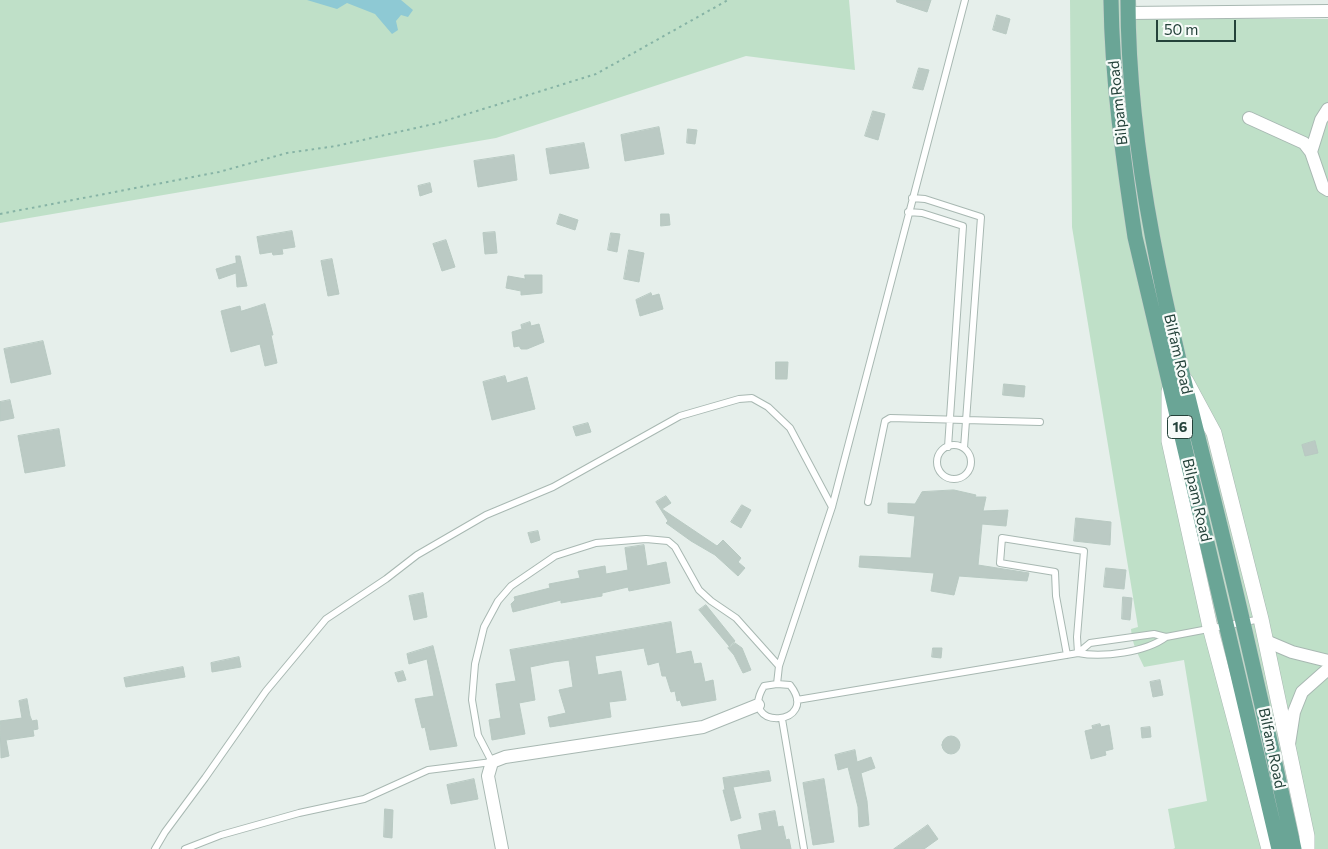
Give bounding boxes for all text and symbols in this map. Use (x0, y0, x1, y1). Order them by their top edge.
scale bar (1158, 10, 1238, 42)
text: 50 m (1164, 20, 1198, 38)
street label: Bilpam Road (1105, 60, 1131, 146)
street label: Bilfam Road (1160, 312, 1196, 396)
road number: 16 (1168, 416, 1192, 438)
street label: Bilpam Road (1179, 457, 1215, 543)
street label: Bilfam Road (1255, 706, 1289, 790)

